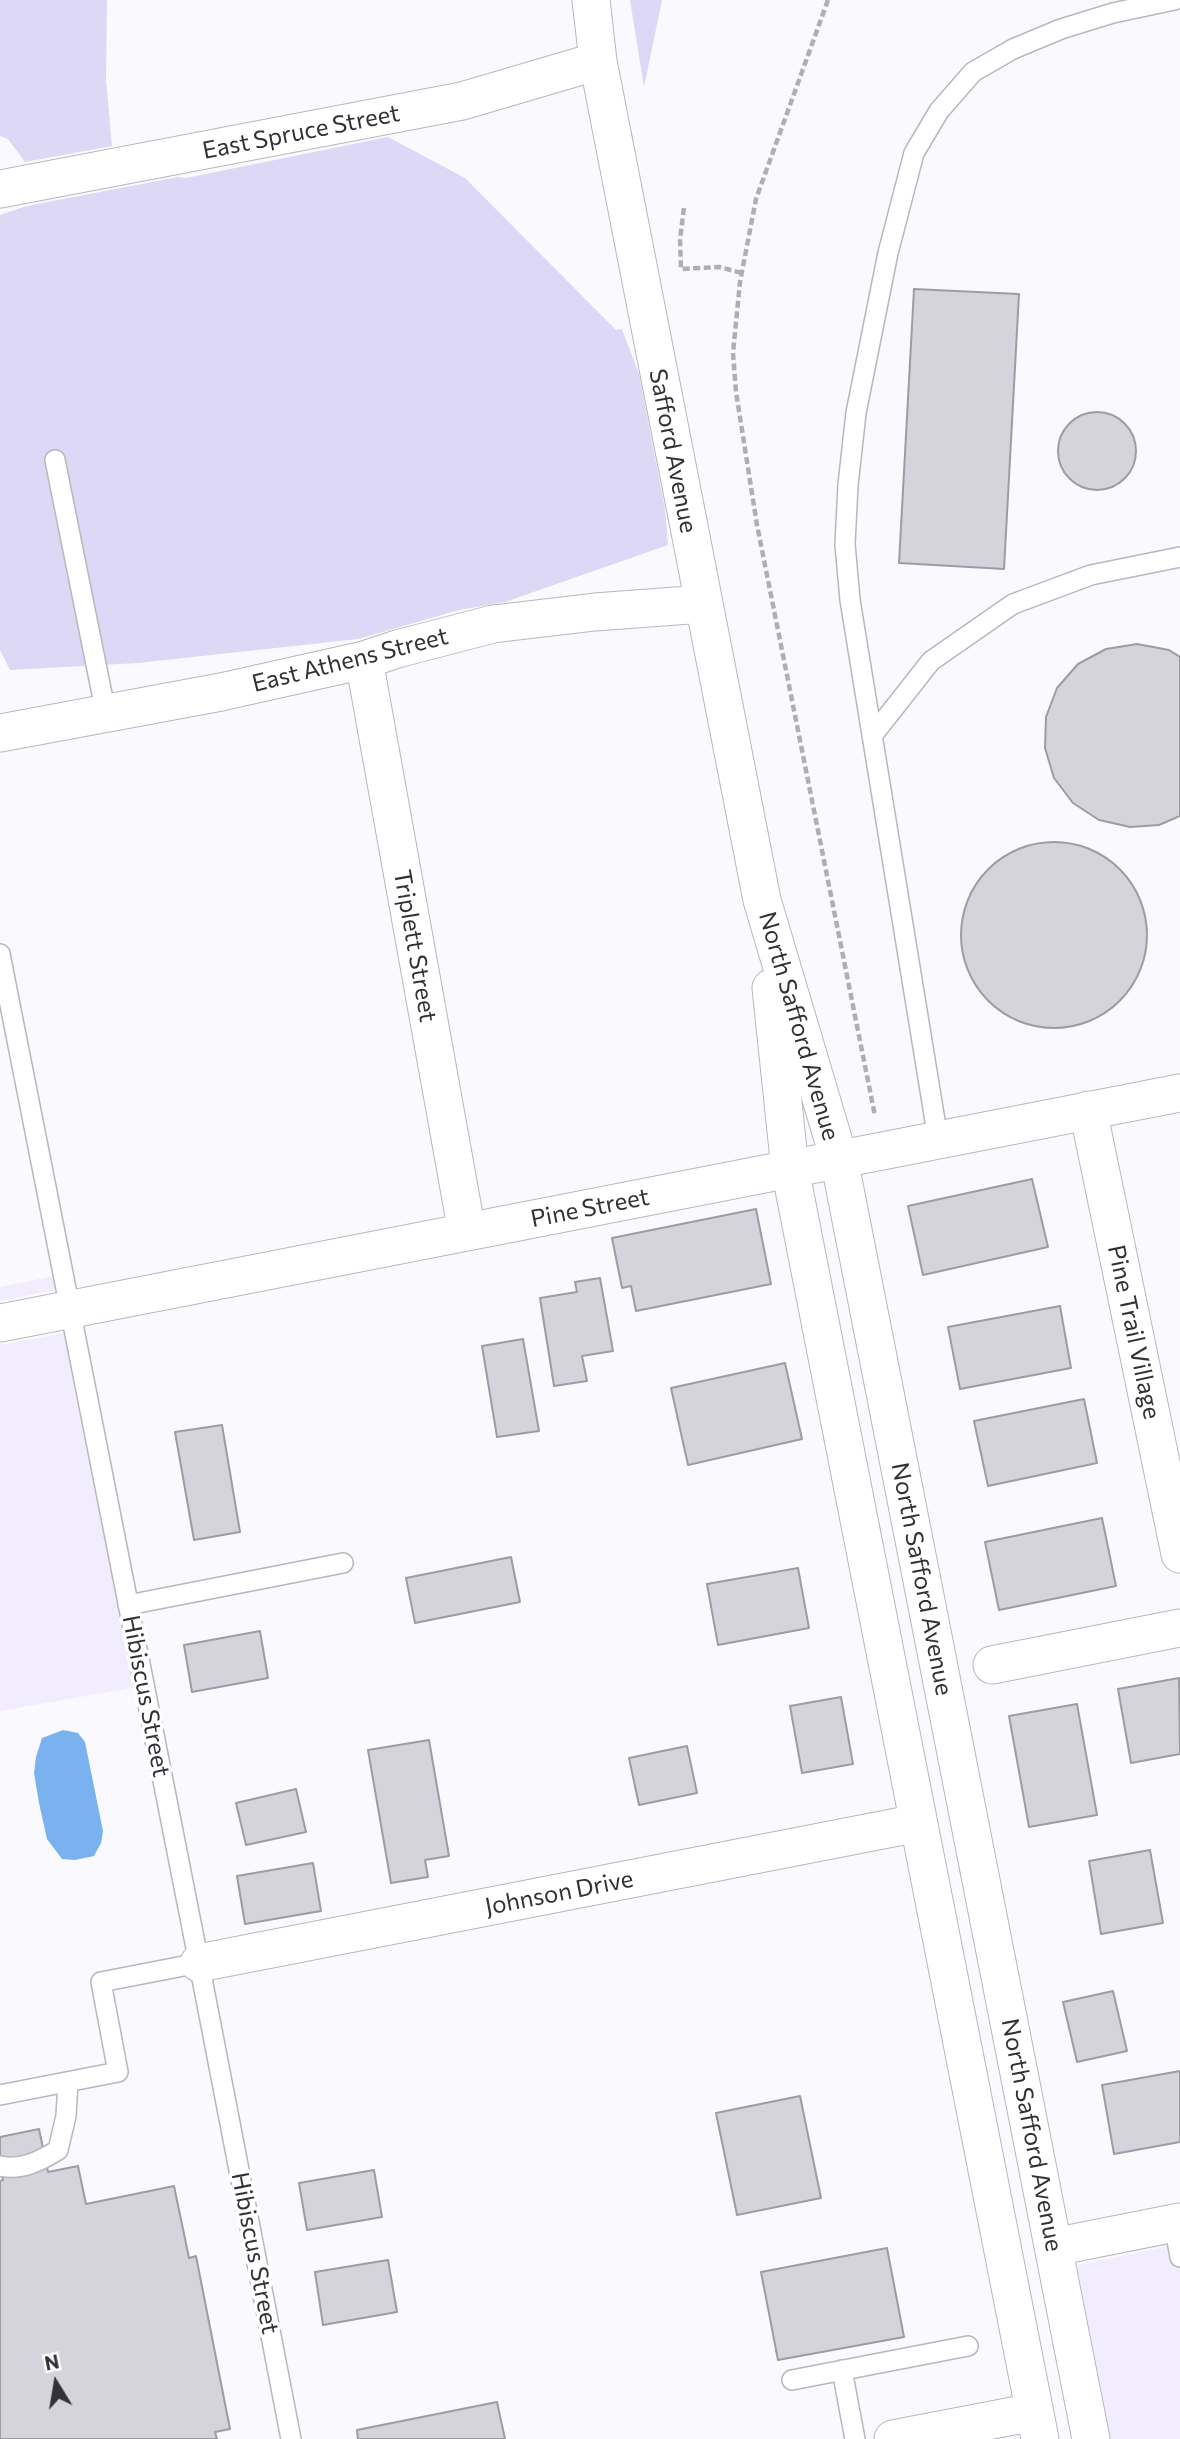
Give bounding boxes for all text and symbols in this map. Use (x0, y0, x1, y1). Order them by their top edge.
street label: East Spruce Street (200, 99, 402, 165)
street label: Safford Avenue (643, 367, 703, 535)
street label: East Athens Street (249, 622, 451, 698)
street label: Triplett Street (387, 868, 443, 1024)
street label: North Safford Avenue (753, 908, 845, 1144)
street label: Pine Street (528, 1182, 652, 1234)
street label: Pine Trail Village (1101, 1242, 1167, 1422)
street label: North Safford Avenue (885, 1460, 959, 1698)
street label: Hibiscus Street (116, 1613, 176, 1779)
street label: Johnson Drive (482, 1865, 636, 1921)
street label: North Safford Avenue (995, 2016, 1069, 2254)
street label: Hibiscus Street (225, 2170, 285, 2336)
north arrow (21, 2348, 91, 2418)
text: N (43, 2349, 61, 2375)

